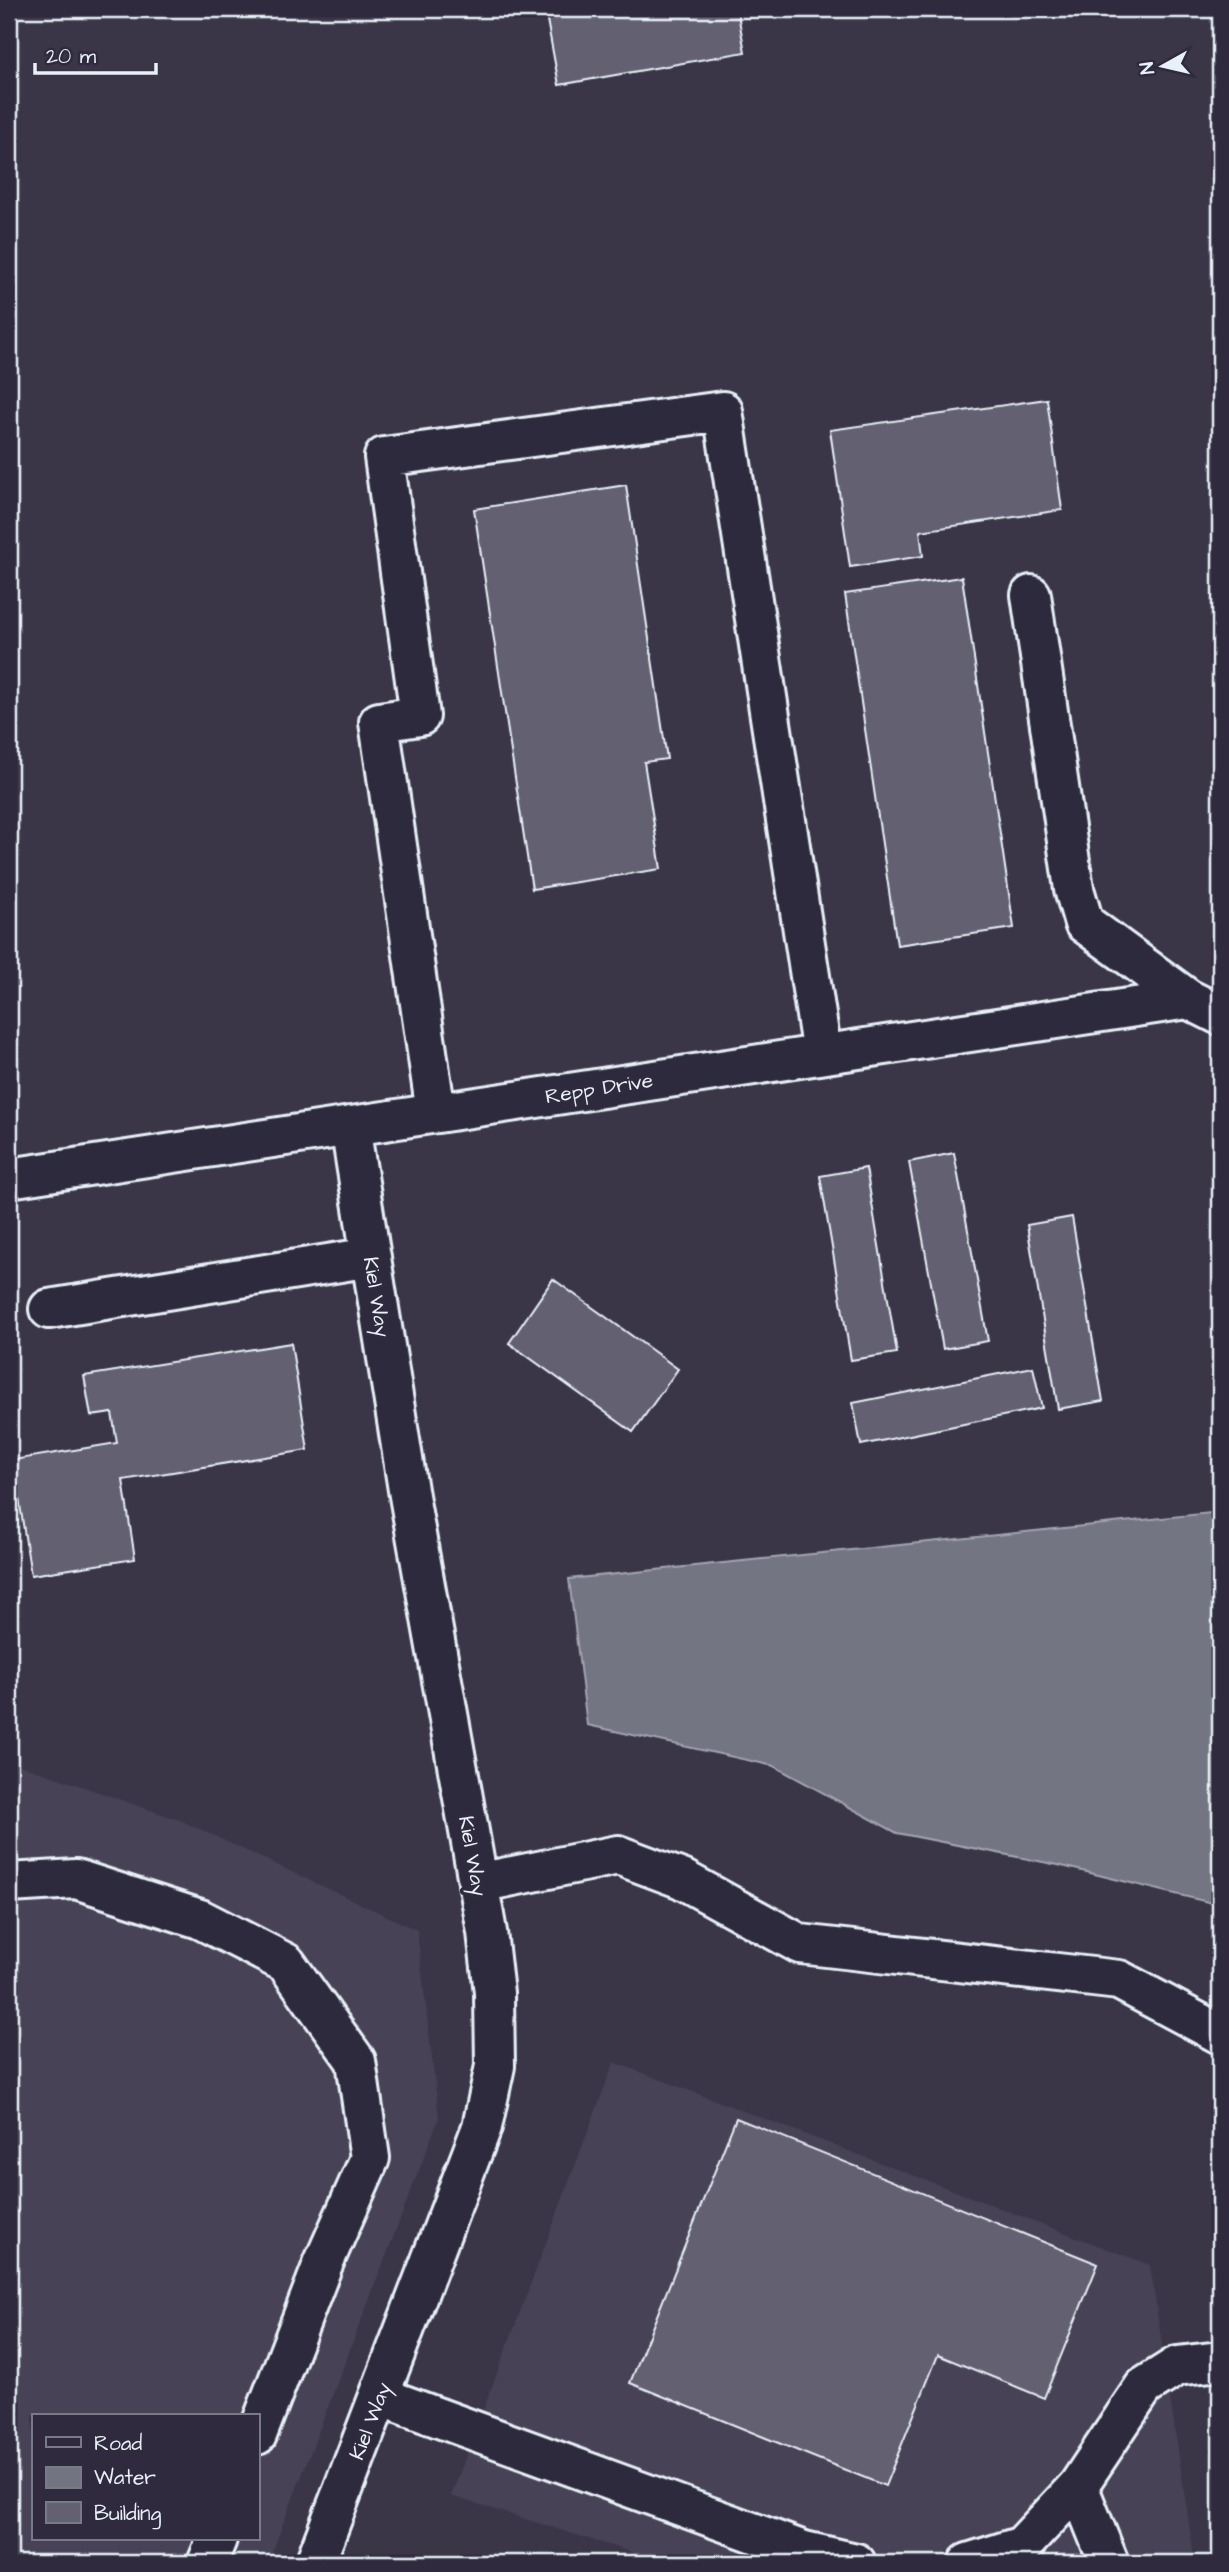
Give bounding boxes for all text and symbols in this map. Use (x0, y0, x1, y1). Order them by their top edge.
scale bar (35, 32, 156, 76)
north arrow (1128, 32, 1198, 102)
text: 20 m (46, 42, 97, 71)
text: N (1133, 60, 1162, 76)
street label: Repp Drive (543, 1066, 655, 1112)
street label: Kiel Way (354, 1255, 397, 1340)
street label: Kiel Way (449, 1814, 494, 1899)
street label: Kiel Way (342, 2378, 401, 2465)
legend (32, 2414, 259, 2540)
text: Road (94, 2429, 142, 2458)
text: Water (94, 2463, 156, 2492)
text: Building (94, 2499, 162, 2530)

